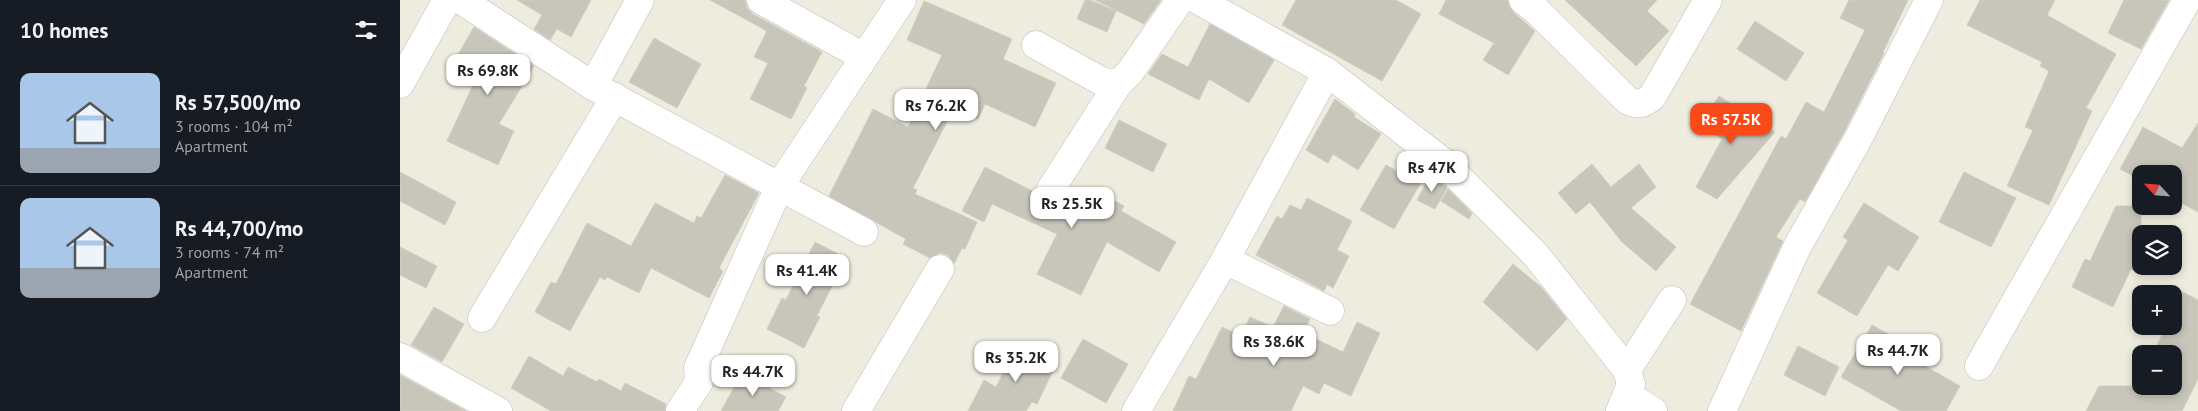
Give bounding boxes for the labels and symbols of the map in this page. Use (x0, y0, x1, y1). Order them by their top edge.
pin: Rs 69.8K (436, 54, 540, 96)
pin: Rs 76.2K (884, 88, 988, 131)
pin: Rs 57.5K (1679, 102, 1783, 145)
pin: Rs 47K (1391, 150, 1473, 193)
north arrow (2132, 165, 2182, 215)
pin: Rs 25.5K (1020, 186, 1124, 229)
pin: Rs 41.4K (755, 254, 859, 296)
pin: Rs 38.6K (1222, 324, 1326, 367)
pin: Rs 44.7K (1846, 334, 1950, 376)
pin: Rs 35.2K (964, 340, 1068, 383)
pin: Rs 44.7K (701, 354, 805, 397)

